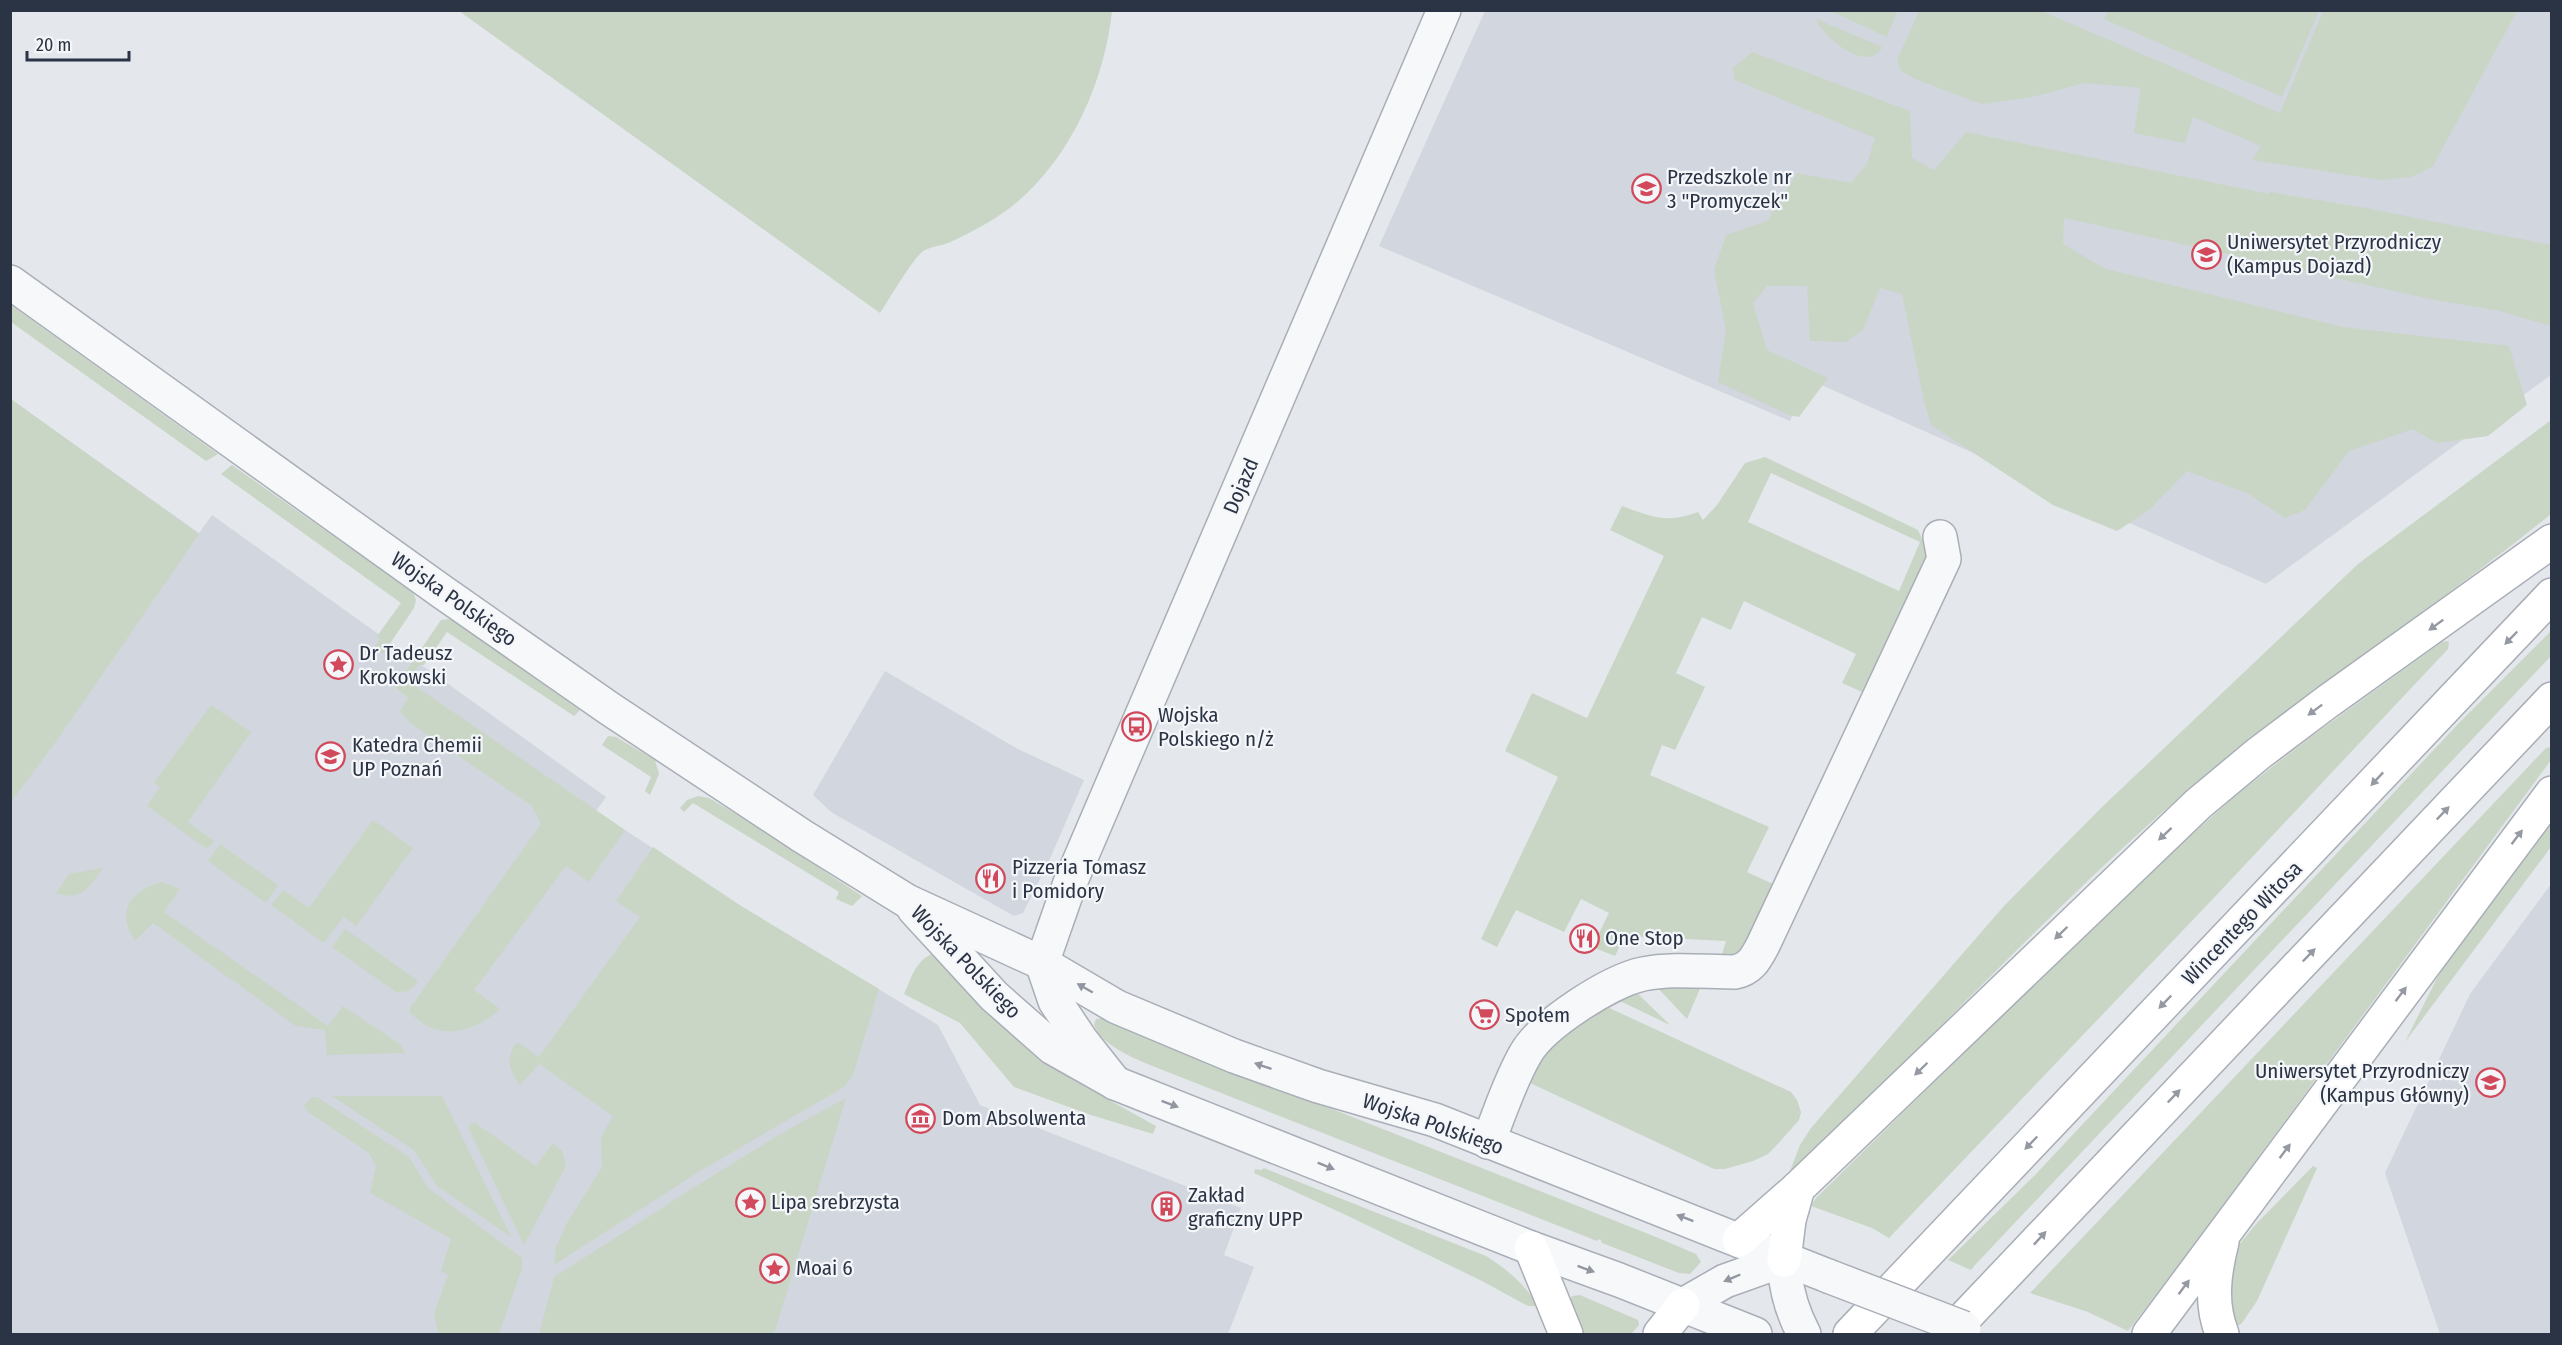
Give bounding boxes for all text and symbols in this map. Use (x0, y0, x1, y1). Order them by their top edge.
scale bar (27, 24, 129, 62)
text: 20 m (36, 34, 71, 56)
place label: Przedszkole nr 3 "Promyczek" (1667, 164, 1792, 214)
school or university icon: Przedszkole nr 3 "Promyczek" (1630, 173, 1662, 205)
place label: Uniwersytet Przyrodniczy (Kampus Dojazd) (2227, 229, 2442, 279)
school or university icon: Uniwersytet Przyrodniczy (Kampus Dojazd) (2190, 238, 2222, 270)
street label: Dojazd (1218, 454, 1264, 518)
street label: Wojska Polskiego (386, 546, 522, 652)
one-way arrow (2428, 619, 2444, 631)
one-way arrow (2504, 630, 2518, 645)
place label: Dr Tadeusz Krokowski (359, 640, 452, 690)
place icon: Dr Tadeusz Krokowski (322, 649, 354, 681)
place label: Wojska Polskiego n/ż (1158, 702, 1273, 752)
one-way arrow (2308, 704, 2323, 716)
bus stop icon: Wojska Polskiego n/ż (1121, 711, 1153, 743)
place label: Katedra Chemii UP Poznań (352, 732, 482, 782)
school or university icon: Katedra Chemii UP Poznań (315, 741, 347, 773)
one-way arrow (2370, 772, 2384, 787)
one-way arrow (2436, 806, 2450, 821)
one-way arrow (2158, 827, 2173, 840)
one-way arrow (2511, 830, 2523, 846)
place label: Pizzeria Tomasz i Pomidory (1012, 854, 1146, 904)
street label: Wincentego Witosa (2176, 856, 2308, 990)
restaurant icon: Pizzeria Tomasz i Pomidory (975, 863, 1007, 895)
street label: Wojska Polskiego (905, 900, 1027, 1024)
restaurant icon: One Stop (1568, 922, 1600, 954)
place label: One Stop (1605, 925, 1684, 951)
one-way arrow (2055, 926, 2069, 940)
one-way arrow (2302, 947, 2316, 962)
one-way arrow (1076, 983, 1093, 993)
one-way arrow (2395, 986, 2407, 1002)
one-way arrow (2159, 995, 2173, 1009)
supermarket icon: Społem (1468, 999, 1500, 1031)
place label: Społem (1505, 1002, 1570, 1028)
place label: Uniwersytet Przyrodniczy (Kampus Główny) (2255, 1058, 2470, 1108)
one-way arrow (1254, 1061, 1272, 1071)
one-way arrow (1914, 1062, 1929, 1076)
school or university icon: Uniwersytet Przyrodniczy (Kampus Główny) (2474, 1067, 2506, 1099)
street label: Wojska Polskiego (1359, 1088, 1507, 1160)
one-way arrow (2167, 1089, 2181, 1103)
one-way arrow (1161, 1100, 1179, 1109)
museum icon: Dom Absolwenta (905, 1102, 937, 1134)
place label: Dom Absolwenta (942, 1105, 1086, 1131)
one-way arrow (2025, 1135, 2038, 1150)
one-way arrow (2279, 1143, 2291, 1159)
one-way arrow (1317, 1161, 1335, 1171)
place label: Zakład graficzny UPP (1188, 1182, 1303, 1232)
place icon: Lipa srebrzysta (734, 1186, 766, 1218)
place label: Lipa srebrzysta (771, 1189, 900, 1215)
building icon: Zakład graficzny UPP (1151, 1191, 1183, 1223)
one-way arrow (1676, 1213, 1694, 1223)
one-way arrow (2033, 1231, 2047, 1245)
place icon: Moai 6 (759, 1252, 791, 1284)
place label: Moai 6 (796, 1255, 853, 1281)
one-way arrow (1577, 1264, 1595, 1274)
one-way arrow (1722, 1273, 1740, 1283)
one-way arrow (2178, 1280, 2190, 1296)

